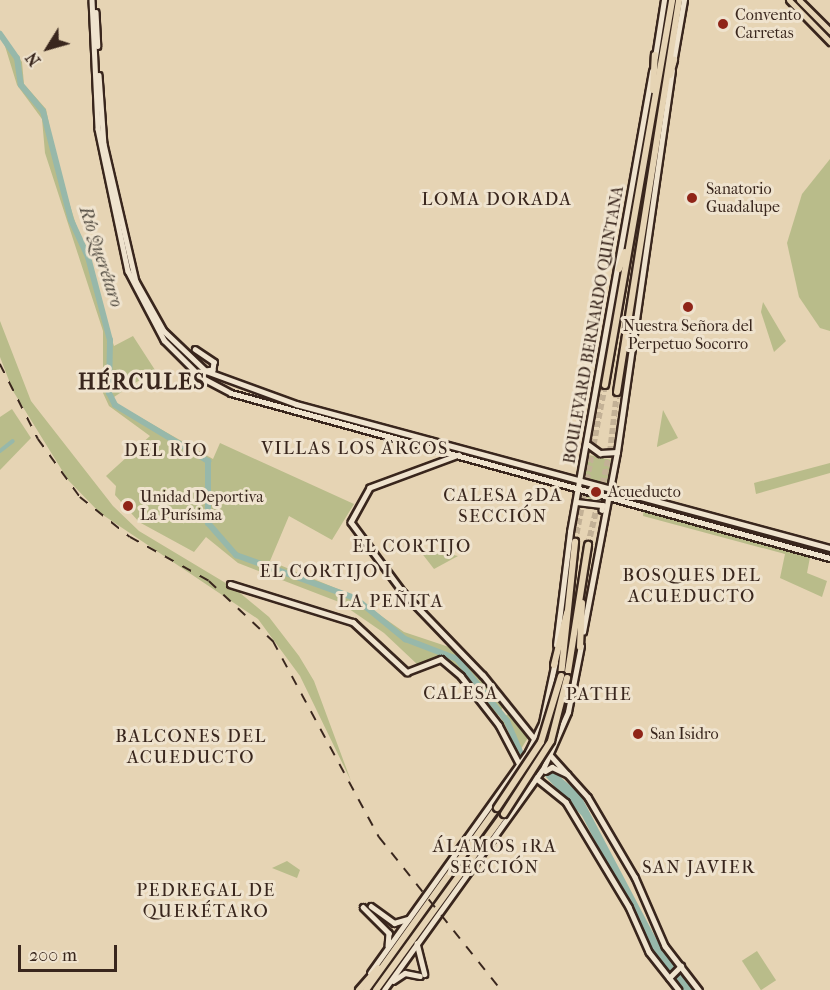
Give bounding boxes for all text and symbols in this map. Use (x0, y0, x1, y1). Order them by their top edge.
place label: Convento Carretas (735, 5, 801, 43)
marker: Convento Carretas (716, 17, 730, 31)
north arrow (18, 18, 78, 78)
text: N (22, 49, 44, 70)
place label: Sanatorio Guadalupe (706, 179, 780, 217)
street label: BOULEVARD BERNARDO QUINTANA (560, 185, 628, 465)
district label: LOMA DORADA (422, 189, 572, 211)
marker: Sanatorio Guadalupe (683, 189, 701, 207)
water label: Río Querétaro (74, 204, 126, 310)
marker: Nuestra Señora del Perpetuo Socorro (681, 300, 695, 314)
place label: Nuestra Señora del Perpetuo Socorro (623, 316, 753, 354)
district label: HÉRCULES (78, 370, 206, 396)
district label: VILLAS LOS ARCOS (261, 438, 449, 460)
district label: DEL RIO (124, 440, 208, 462)
place label: Acueducto (608, 482, 681, 502)
marker: Acueducto (589, 485, 603, 499)
district label: CALESA 2DA SECCIÓN (443, 486, 563, 528)
place label: Unidad Deportiva La Purísima (140, 487, 264, 525)
marker: Unidad Deportiva La Purísima (121, 499, 135, 513)
district label: EL CORTIJO (352, 536, 472, 558)
district label: EL CORTIJO I (259, 561, 393, 583)
district label: BOSQUES DEL ACUEDUCTO (623, 566, 761, 608)
district label: LA PEÑITA (338, 591, 444, 613)
district label: CALESA (423, 683, 499, 705)
district label: PATHE (566, 684, 632, 706)
place label: San Isidro (650, 724, 719, 744)
district label: BALCONES DEL ACUEDUCTO (115, 727, 267, 770)
marker: San Isidro (631, 727, 645, 741)
district label: ÁLAMOS 1RA SECCIÓN (433, 837, 557, 880)
district label: SAN JAVIER (642, 857, 756, 879)
district label: PEDREGAL DE QUERÉTARO (136, 881, 276, 924)
scale bar (21, 933, 120, 971)
text: 200 m (29, 945, 77, 966)

